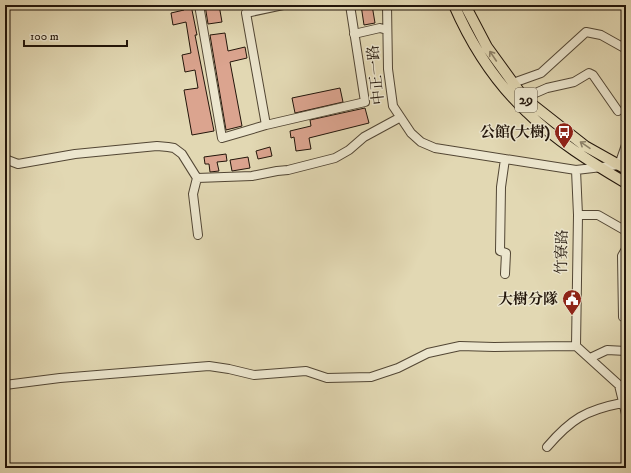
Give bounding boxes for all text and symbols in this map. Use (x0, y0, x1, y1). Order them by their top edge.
scale bar (24, 22, 127, 48)
text: 100 m (30, 29, 59, 44)
street label: 中正一路 (363, 44, 389, 106)
one-way arrow (489, 51, 497, 62)
road number: 29 (515, 88, 537, 112)
bus stop icon: 公館(大樹) (553, 121, 575, 149)
place label: 公館(大樹) (480, 123, 550, 142)
one-way arrow (580, 141, 591, 150)
street label: 竹寮路 (552, 229, 572, 275)
public building icon: 大樹分隊 (561, 288, 583, 316)
place label: 大樹分隊 (498, 290, 558, 309)

